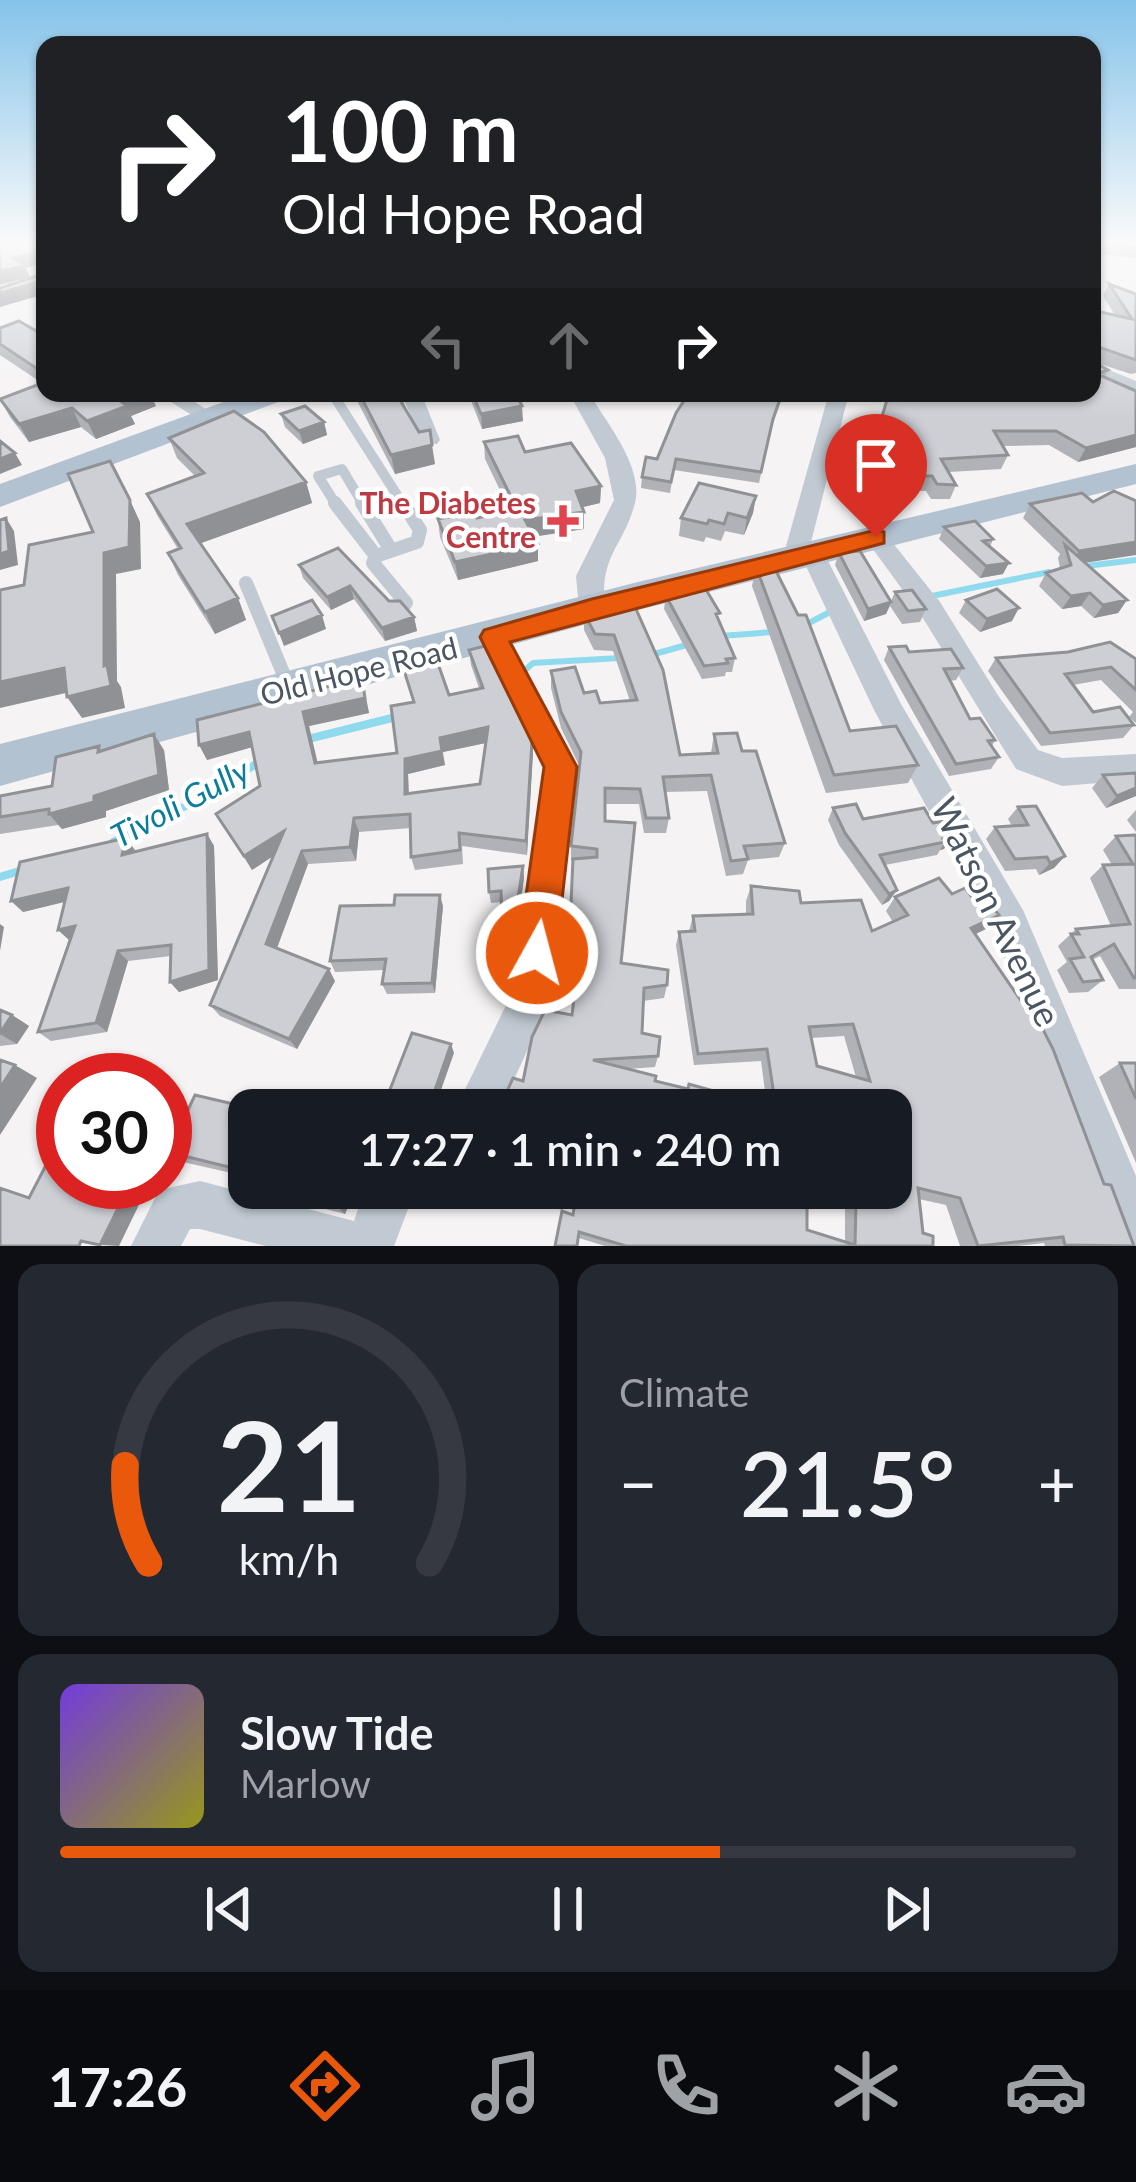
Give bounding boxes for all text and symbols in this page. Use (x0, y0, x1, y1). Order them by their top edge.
text: 100 m (282, 79, 519, 180)
icon: right (84, 84, 240, 240)
text: Old Hope Road (282, 181, 645, 246)
icon: left (410, 312, 476, 378)
icon: ahead (536, 312, 602, 378)
icon: right (662, 312, 728, 378)
pin (825, 414, 927, 537)
icon: arrive (843, 432, 909, 498)
place label: The Diabetes Centre (359, 484, 536, 554)
marker: The Diabetes Centre (547, 505, 579, 537)
street label: Old Hope Road (256, 628, 461, 712)
water label: Tivoli Gully (103, 748, 257, 855)
street label: Watson Avenue (923, 790, 1071, 1033)
position arrow (474, 890, 600, 1016)
speed limit sign: 30 (36, 1053, 192, 1209)
text: 17:27 · 1 min · 240 m (359, 1122, 781, 1176)
text: Climate (619, 1369, 749, 1415)
text: 21 (216, 1389, 361, 1539)
text: 21.5° (740, 1428, 955, 1536)
text: − (619, 1443, 657, 1522)
text: + (1038, 1443, 1076, 1522)
text: km/h (238, 1533, 339, 1584)
text: Slow Tide (240, 1706, 434, 1760)
text: Marlow (240, 1760, 371, 1806)
icon: previous (196, 1876, 262, 1942)
icon: pause (535, 1876, 601, 1942)
icon: next (874, 1876, 940, 1942)
icon: directions (283, 2044, 367, 2128)
icon: music (464, 2044, 548, 2128)
icon: phone (644, 2044, 728, 2128)
icon: climate (824, 2044, 908, 2128)
icon: car (1004, 2044, 1088, 2128)
text: 17:26 (48, 2054, 187, 2119)

